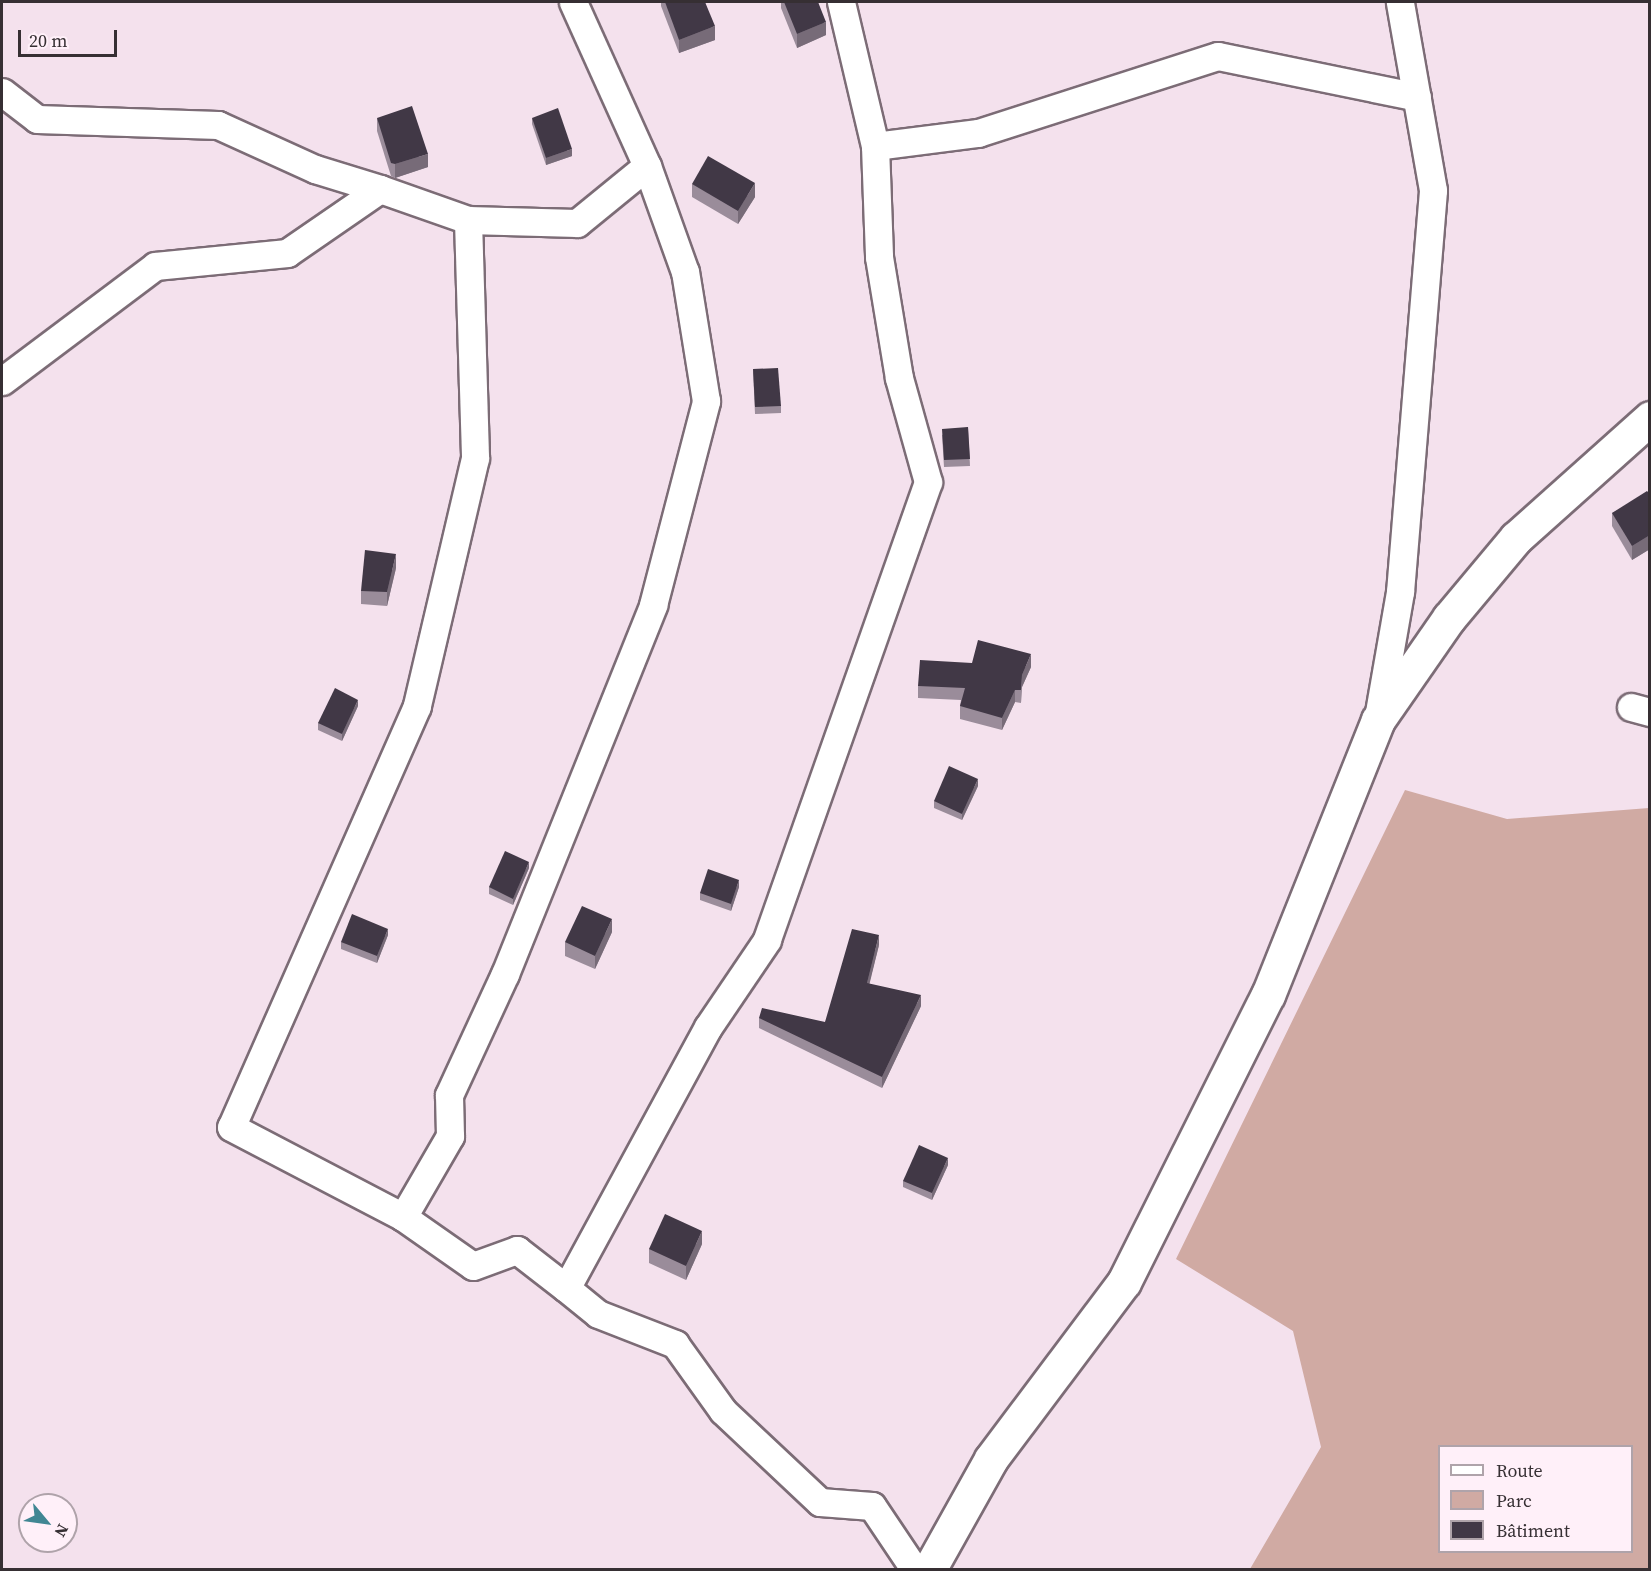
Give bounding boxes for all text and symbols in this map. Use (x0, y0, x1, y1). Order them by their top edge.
scale bar (21, 18, 120, 56)
text: 20 m (29, 28, 67, 53)
legend (1438, 1445, 1633, 1553)
text: Route (1496, 1458, 1543, 1483)
text: Parc (1496, 1488, 1532, 1513)
north arrow (18, 1493, 78, 1553)
text: Bâtiment (1496, 1518, 1570, 1543)
text: N (50, 1520, 74, 1541)

